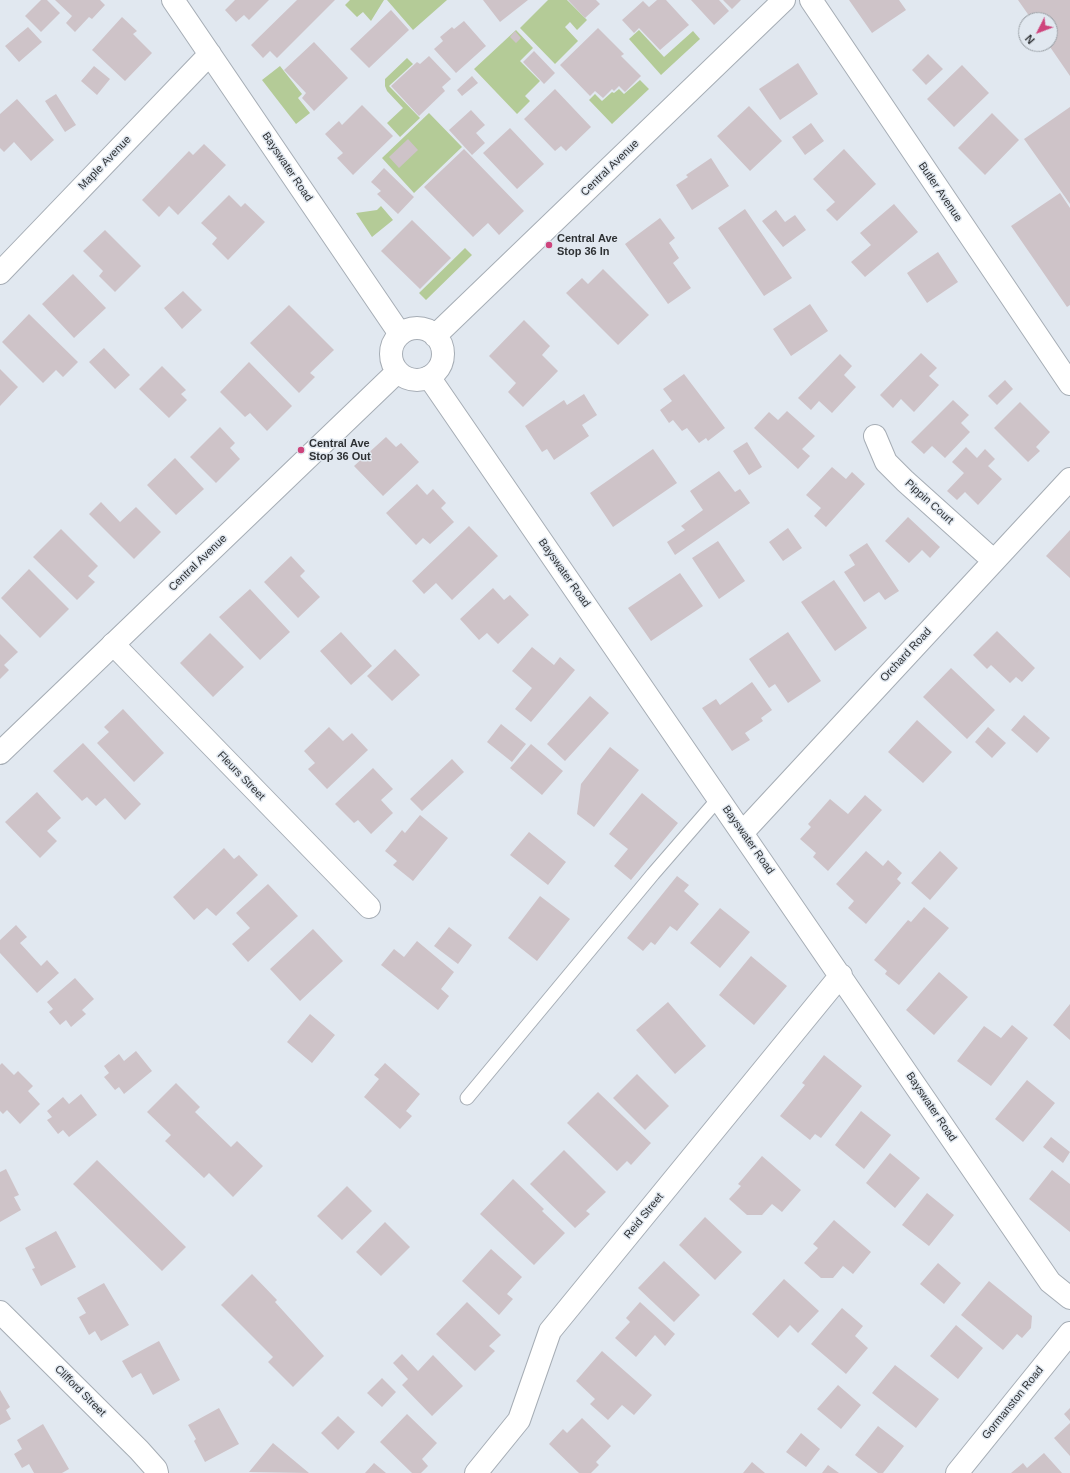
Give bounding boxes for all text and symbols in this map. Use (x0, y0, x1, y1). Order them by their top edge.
north arrow (1018, 12, 1058, 52)
text: N (1023, 32, 1037, 46)
street label: Bayswater Road (259, 130, 315, 204)
street label: Maple Avenue (76, 133, 134, 193)
street label: Central Avenue (578, 137, 642, 199)
street label: Butler Avenue (915, 160, 965, 224)
place label: Central Ave Stop 36 In (557, 232, 618, 258)
marker: Central Ave Stop 36 In (544, 240, 554, 250)
place label: Central Ave Stop 36 Out (309, 437, 371, 463)
marker: Central Ave Stop 36 Out (296, 445, 306, 455)
street label: Pippin Court (902, 477, 956, 527)
street label: Central Avenue (166, 532, 230, 594)
street label: Bayswater Road (535, 536, 593, 610)
street label: Orchard Road (878, 625, 934, 685)
street label: Fleurs Street (214, 749, 268, 803)
street label: Bayswater Road (719, 803, 777, 877)
street label: Bayswater Road (903, 1070, 959, 1144)
street label: Reid Street (622, 1190, 666, 1242)
street label: Clifford Street (52, 1363, 108, 1419)
street label: Gormanston Road (980, 1364, 1046, 1442)

